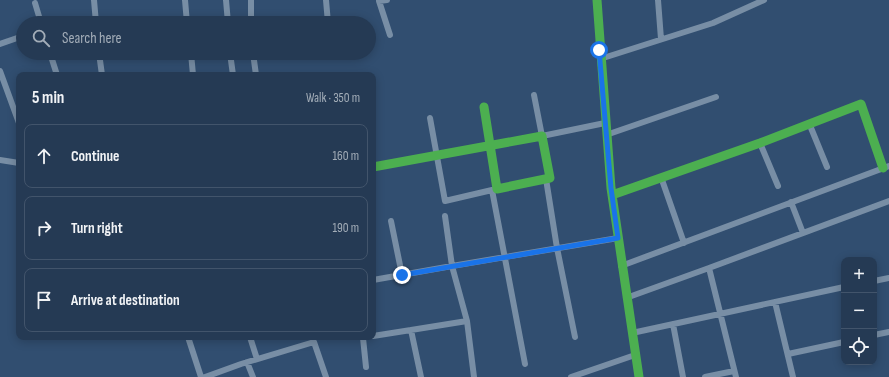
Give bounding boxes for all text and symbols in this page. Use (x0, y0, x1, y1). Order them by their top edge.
search box (16, 16, 376, 60)
icon: search (30, 27, 52, 49)
text: Search here (62, 29, 122, 48)
route start (590, 41, 608, 59)
text: 5 min (32, 88, 64, 108)
text: Walk · 350 m (306, 90, 360, 106)
icon: ahead (33, 145, 55, 167)
text: Continue (71, 147, 120, 166)
text: 160 m (333, 148, 359, 164)
icon: right (33, 217, 55, 239)
text: Turn right (71, 219, 123, 238)
text: 190 m (332, 220, 359, 236)
map controls (841, 257, 877, 365)
button: + (841, 257, 877, 293)
route end (393, 266, 411, 284)
icon: arrive (33, 289, 55, 311)
text: Arrive at destination (71, 291, 180, 310)
button: − (841, 293, 877, 329)
button: locate (841, 329, 877, 365)

